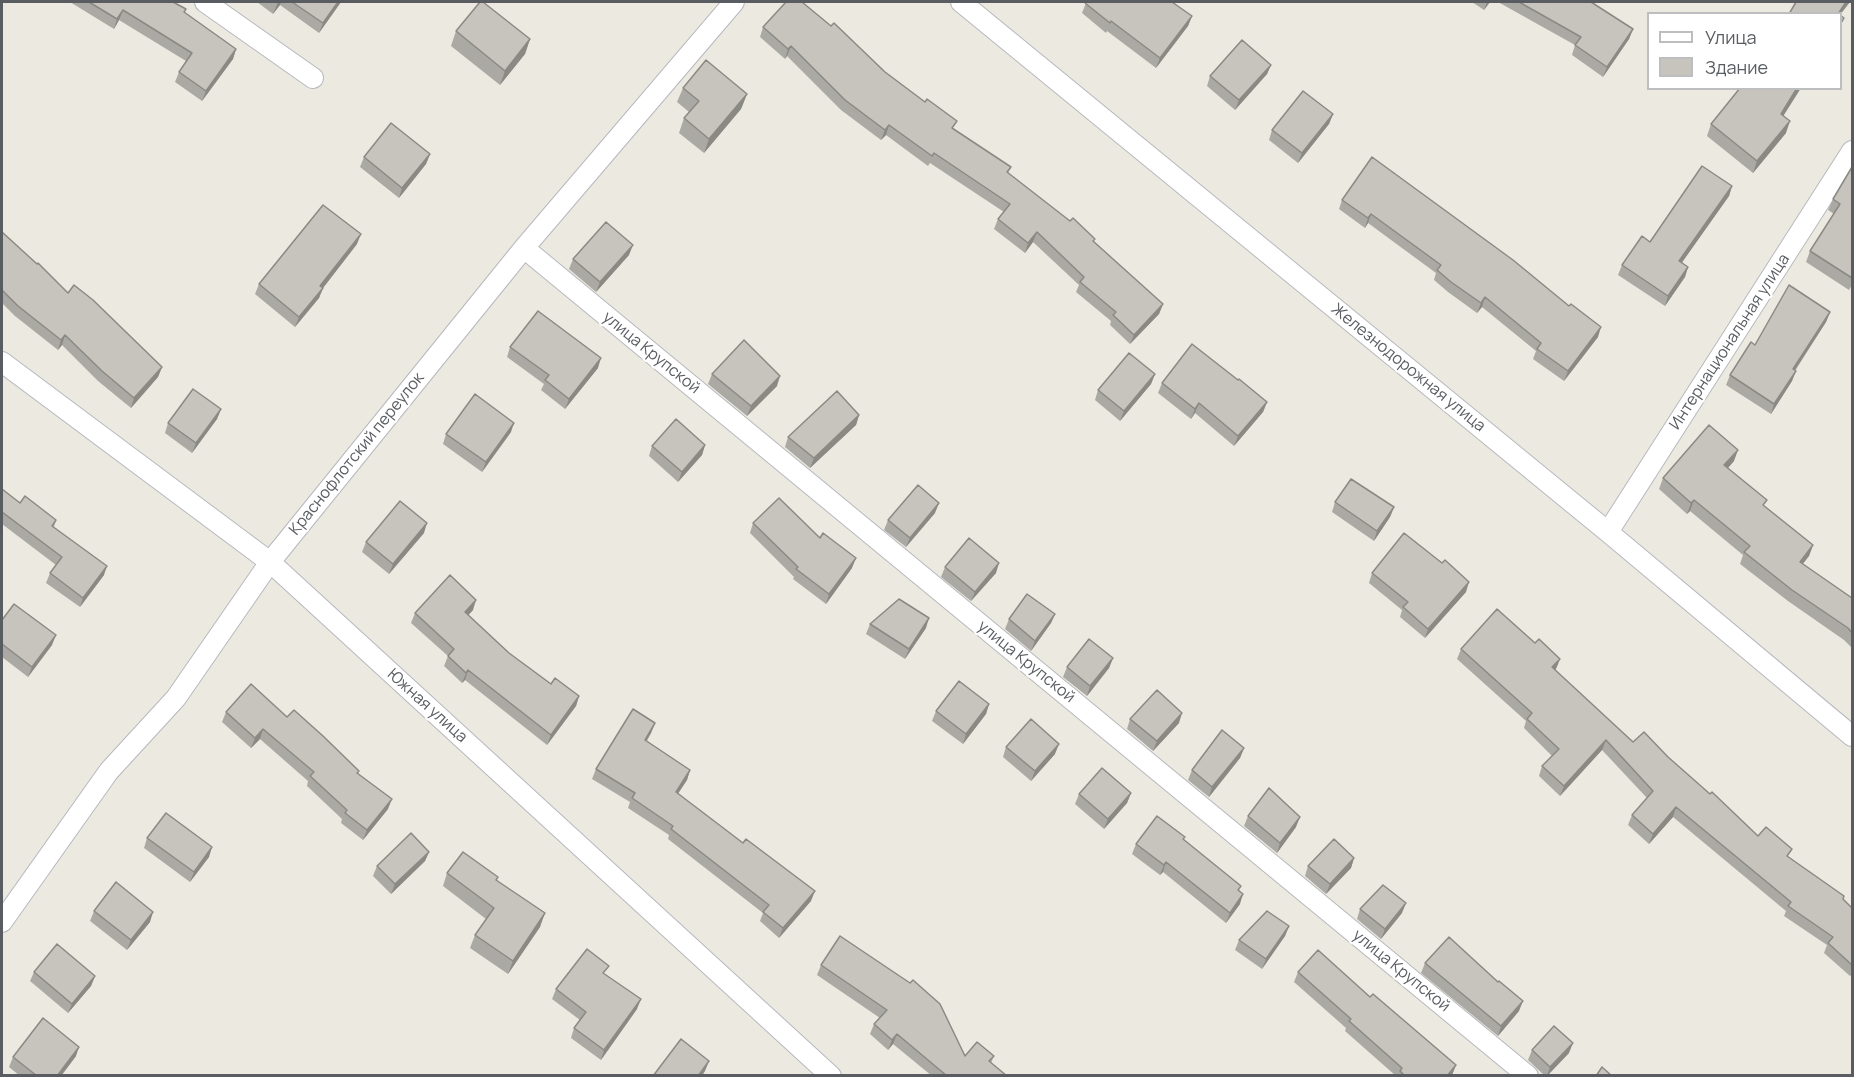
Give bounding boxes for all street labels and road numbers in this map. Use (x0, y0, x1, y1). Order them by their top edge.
street label: Интернациональная улица (1666, 251, 1794, 433)
street label: Железнодорожная улица (1327, 300, 1489, 436)
street label: улица Крупской (598, 308, 704, 398)
street label: Краснофлотский переулок (285, 369, 429, 539)
street label: улица Крупской (973, 617, 1079, 707)
street label: Южная улица (383, 665, 471, 747)
street label: улица Крупской (1348, 926, 1454, 1016)

